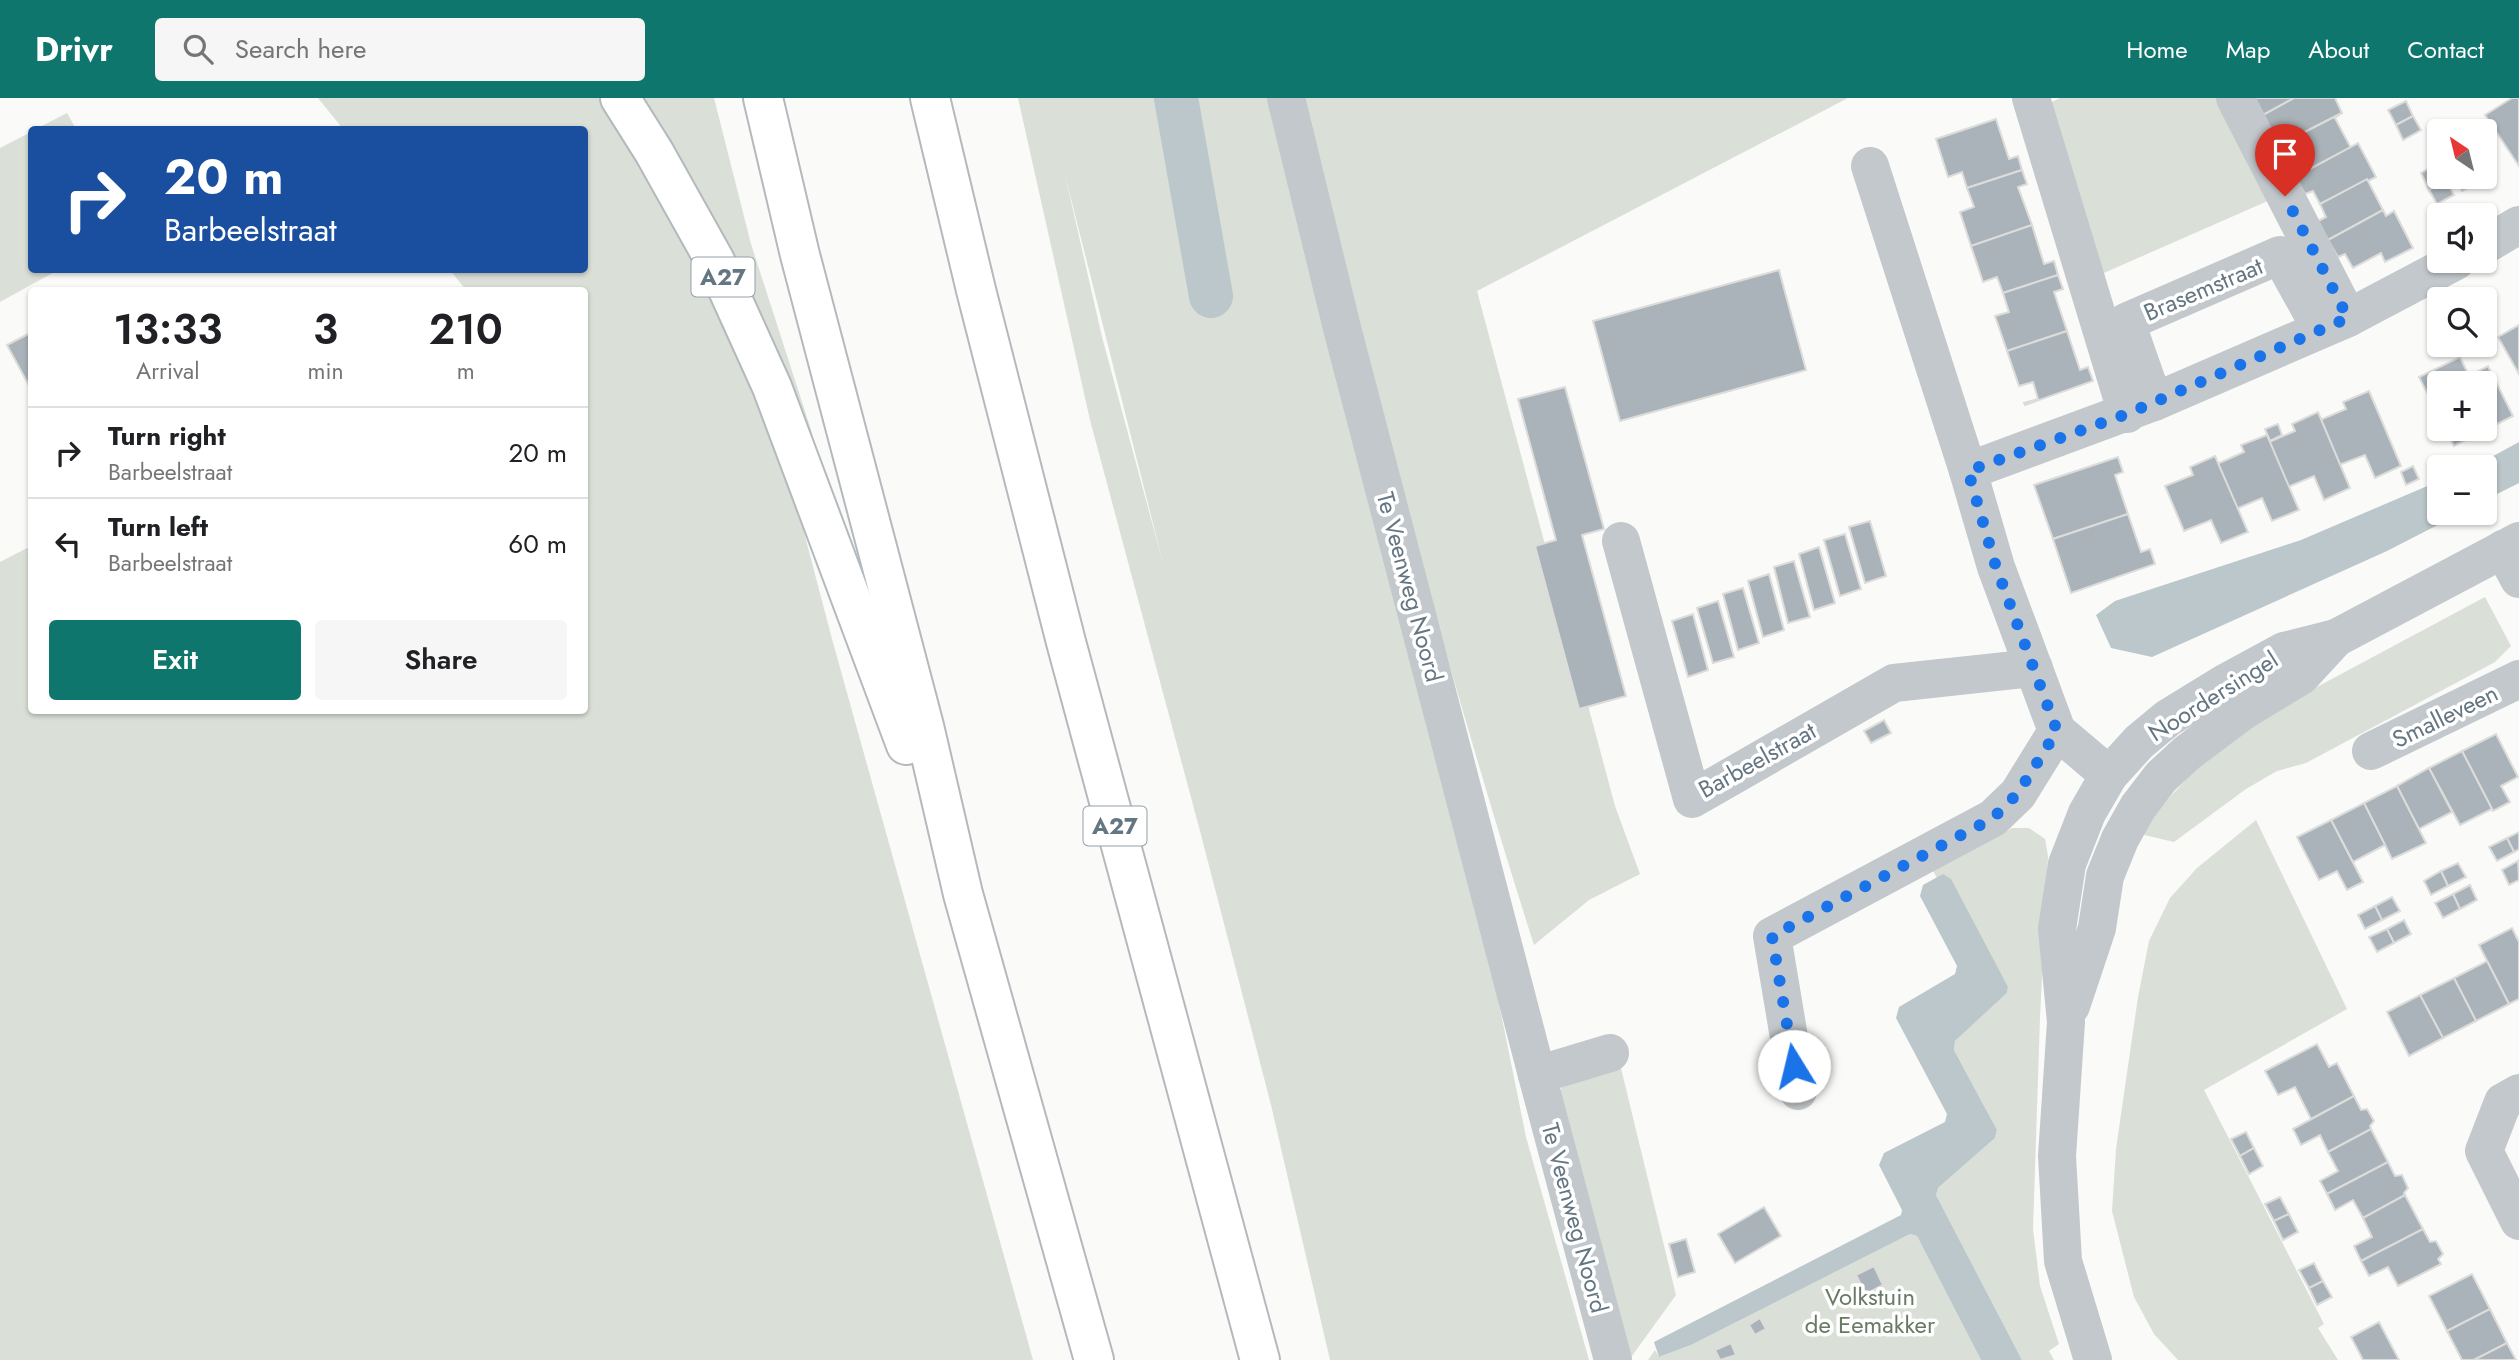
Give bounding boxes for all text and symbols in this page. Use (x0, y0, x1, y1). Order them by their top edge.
search box (155, 18, 645, 81)
text: Drivr (35, 26, 113, 73)
icon: search (179, 30, 217, 68)
text: Search here (235, 30, 366, 68)
text: Home (2126, 32, 2188, 67)
text: Map (2226, 32, 2270, 67)
text: About (2308, 32, 2369, 67)
text: Contact (2407, 32, 2484, 67)
north arrow (2427, 119, 2497, 189)
map controls (2427, 119, 2497, 525)
pin (2255, 124, 2315, 196)
icon: arrive (2266, 135, 2304, 173)
text: 20 m (164, 142, 283, 212)
icon: right (49, 154, 140, 245)
button: sound (2427, 203, 2497, 273)
text: Barbeelstraat (164, 207, 337, 253)
street label: Brasemstraat (2138, 248, 2268, 330)
road number: A27 (692, 258, 754, 296)
button: search (2427, 287, 2497, 357)
text: 13:33 (113, 299, 222, 360)
text: 3 (313, 299, 338, 360)
text: 210 (429, 299, 503, 360)
text: Arrival (136, 354, 199, 388)
text: min (308, 354, 344, 388)
text: m (457, 354, 475, 388)
button: + (2427, 371, 2497, 441)
text: Turn right (108, 417, 226, 455)
icon: right (49, 434, 87, 472)
text: 20 m (509, 434, 567, 472)
text: Barbeelstraat (108, 455, 232, 489)
button: − (2427, 455, 2497, 525)
street label: Te Veenweg Noord (1368, 488, 1452, 686)
text: Turn left (108, 508, 208, 546)
icon: left (49, 525, 87, 563)
text: 60 m (508, 525, 567, 563)
text: Barbeelstraat (108, 546, 232, 580)
button: Exit (49, 620, 301, 700)
button: Share (315, 620, 567, 700)
street label: Noordersingel (2141, 642, 2285, 750)
street label: Smalleveen (2386, 675, 2504, 757)
street label: Barbeelstraat (1692, 713, 1822, 807)
road number: A27 (1084, 806, 1146, 846)
position arrow (1757, 1029, 1831, 1103)
street label: Te Veenweg Noord (1533, 1119, 1617, 1317)
park label: Volkstuin de Eemakker (1805, 1279, 1936, 1342)

